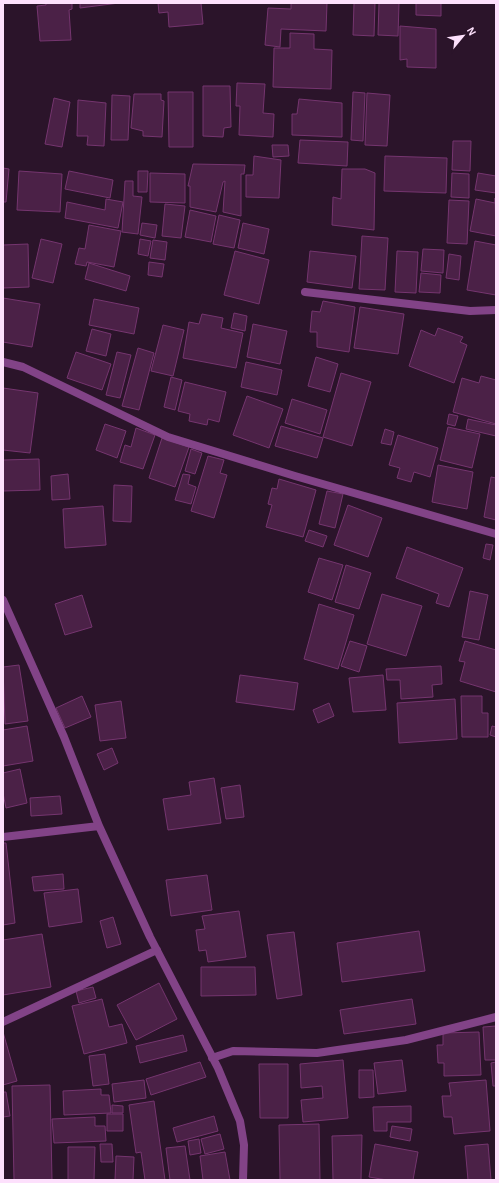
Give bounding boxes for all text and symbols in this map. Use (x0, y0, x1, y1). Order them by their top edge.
north arrow (443, 16, 483, 56)
text: N (465, 25, 478, 37)

